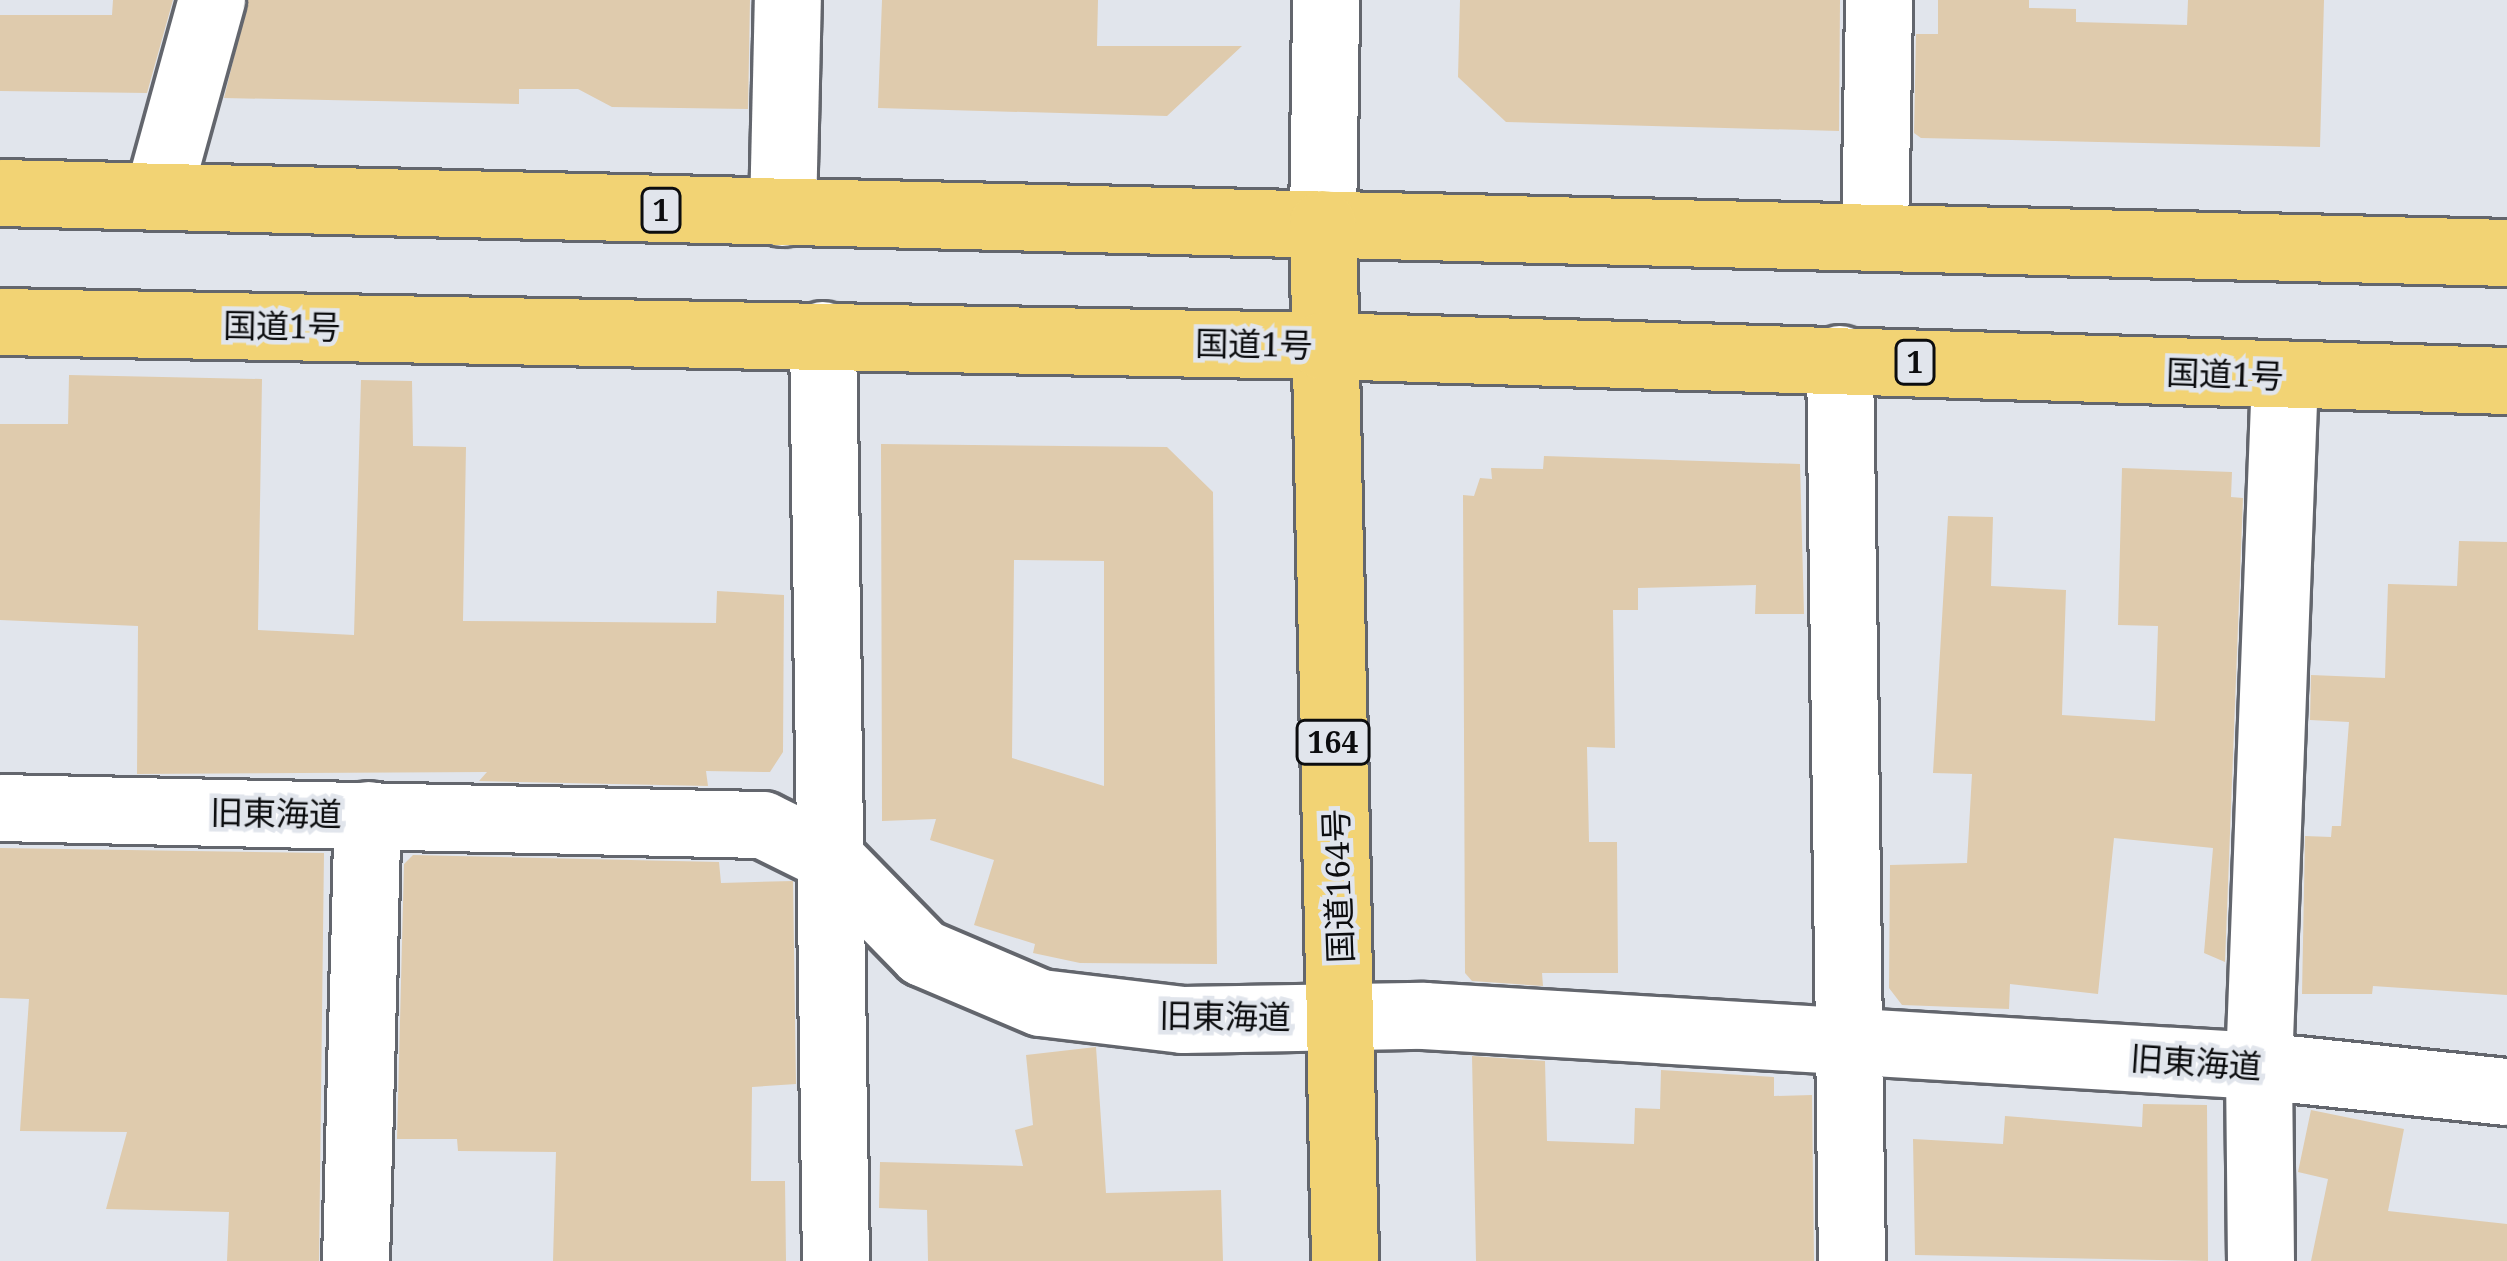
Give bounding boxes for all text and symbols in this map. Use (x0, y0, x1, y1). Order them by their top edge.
road number: 1 (640, 186, 682, 234)
street label: 国道1号 (223, 305, 341, 347)
street label: 国道1号 (1195, 323, 1313, 365)
road number: 1 (1894, 338, 1936, 386)
street label: 国道1号 (2166, 352, 2284, 396)
road number: 164 (1294, 718, 1372, 766)
street label: 旧東海道 (210, 792, 342, 834)
street label: 国道164号 (1316, 808, 1360, 964)
street label: 旧東海道 (1159, 995, 1291, 1037)
street label: 旧東海道 (2129, 1038, 2263, 1086)

